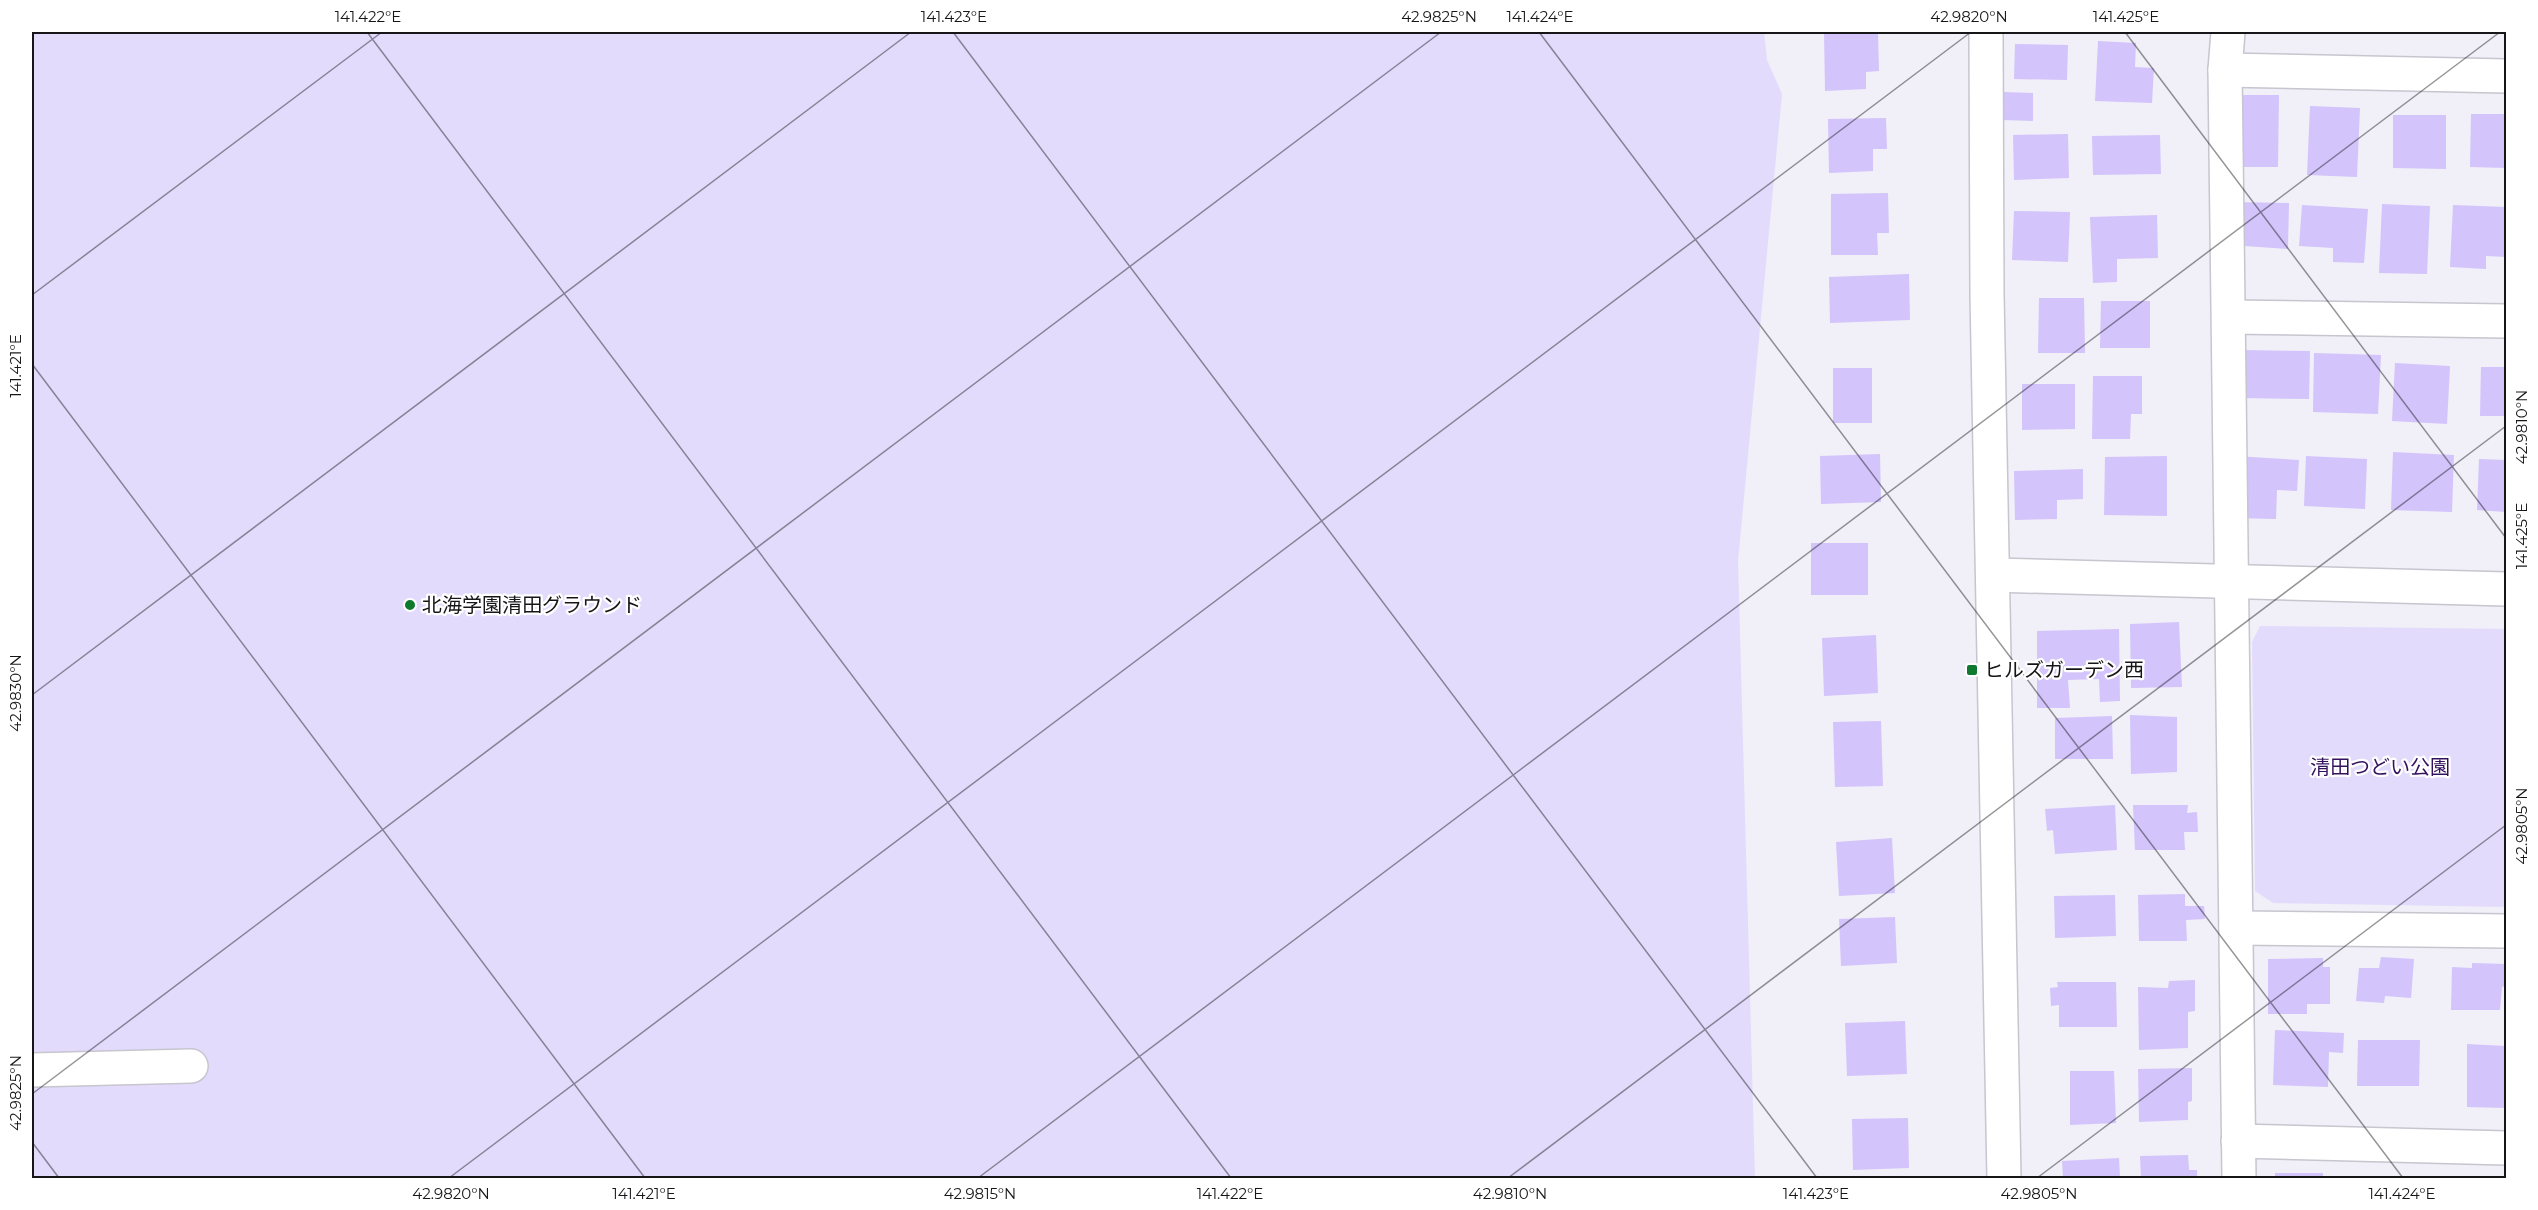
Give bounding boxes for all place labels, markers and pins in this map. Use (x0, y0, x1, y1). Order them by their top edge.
place label: 北海学園清田グラウンド (422, 593, 642, 617)
marker: 北海学園清田グラウンド (403, 598, 417, 612)
place label: ヒルズガーデン西 (1984, 658, 2144, 682)
marker: ヒルズガーデン西 (1965, 663, 1979, 677)

